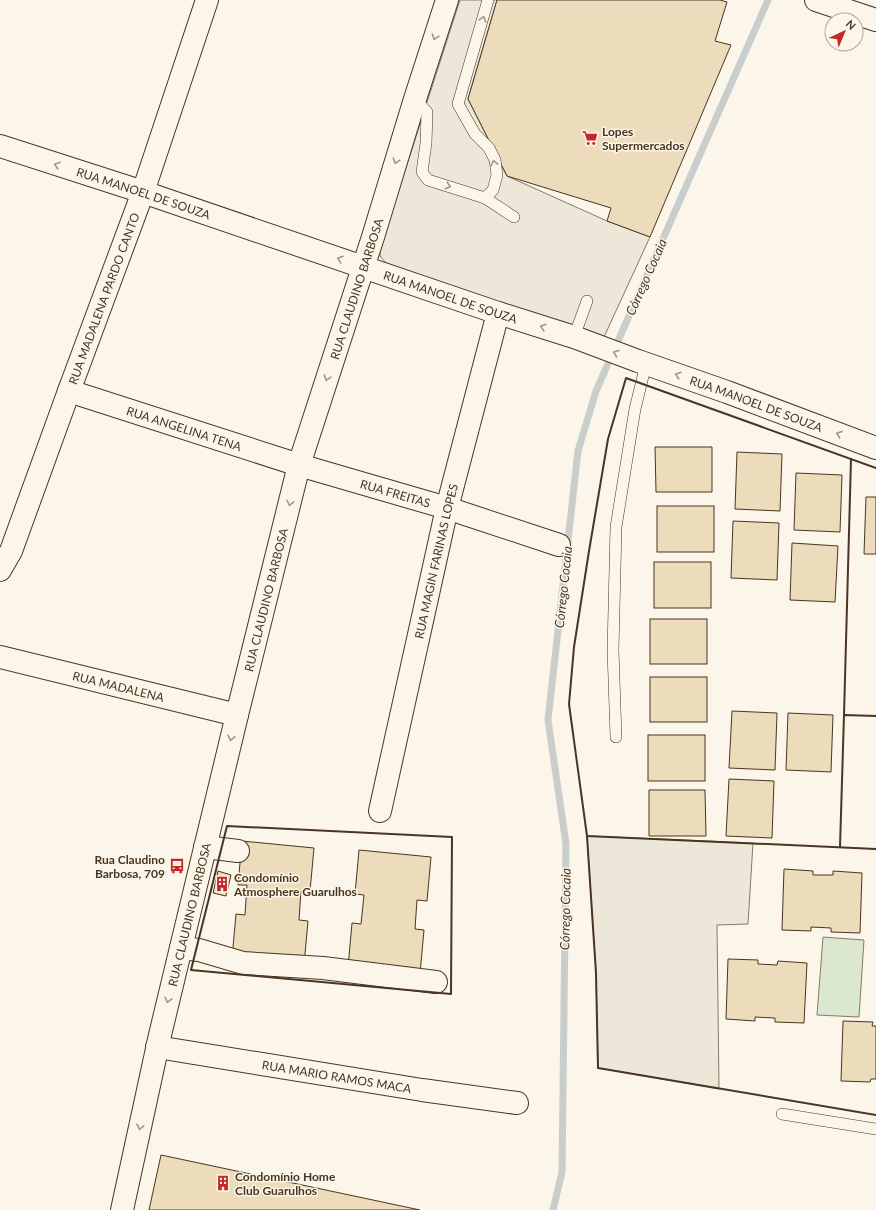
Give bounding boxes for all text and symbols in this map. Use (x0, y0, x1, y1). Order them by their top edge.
north arrow (824, 12, 864, 52)
one-way arrow (478, 16, 487, 23)
text: N (844, 17, 859, 32)
one-way arrow (431, 33, 440, 40)
place label: Lopes Supermercados (602, 124, 685, 153)
supermarket icon: Lopes Supermercados (581, 129, 599, 147)
one-way arrow (392, 157, 401, 164)
one-way arrow (491, 159, 499, 166)
one-way arrow (54, 161, 61, 170)
street label: RUA MANOEL DE SOUZA (75, 164, 213, 222)
one-way arrow (445, 181, 452, 190)
street label: RUA MADALENA PARDO CANTO (65, 210, 142, 386)
street label: RUA CLAUDINO BARBOSA (326, 216, 386, 361)
water label: Córrego Cocaia (622, 236, 670, 318)
one-way arrow (337, 256, 344, 264)
street label: RUA MANOEL DE SOUZA (382, 267, 520, 326)
one-way arrow (540, 323, 547, 332)
one-way arrow (612, 349, 619, 357)
one-way arrow (675, 372, 682, 380)
street label: RUA MANOEL DE SOUZA (688, 372, 826, 435)
one-way arrow (323, 375, 332, 382)
street label: RUA ANGELINA TENA (125, 403, 244, 454)
one-way arrow (836, 431, 843, 439)
street label: RUA FREITAS (359, 476, 432, 510)
street label: RUA MAGIN FARINAS LOPES (411, 482, 461, 640)
one-way arrow (286, 499, 295, 506)
street label: RUA CLAUDINO BARBOSA (241, 525, 291, 673)
water label: Córrego Cocaia (551, 545, 575, 629)
street label: RUA MADALENA (71, 668, 167, 705)
one-way arrow (228, 734, 236, 741)
street label: RUA CLAUDINO BARBOSA (164, 840, 214, 988)
place label: Rua Claudino Barbosa, 709 (94, 852, 165, 881)
bus stop icon: Rua Claudino Barbosa, 709 (168, 857, 186, 875)
water label: Córrego Cocaia (556, 867, 574, 950)
place label: Condomínio Atmosphere Guarulhos (233, 870, 357, 899)
building icon: Condomínio Atmosphere Guarulhos (213, 875, 231, 893)
one-way arrow (165, 997, 173, 1003)
street label: RUA MARIO RAMOS MACA (261, 1057, 413, 1096)
one-way arrow (137, 1124, 145, 1130)
place label: Condomínio Home Club Guarulhos (235, 1169, 336, 1198)
building icon: Condomínio Home Club Guarulhos (214, 1174, 232, 1192)

